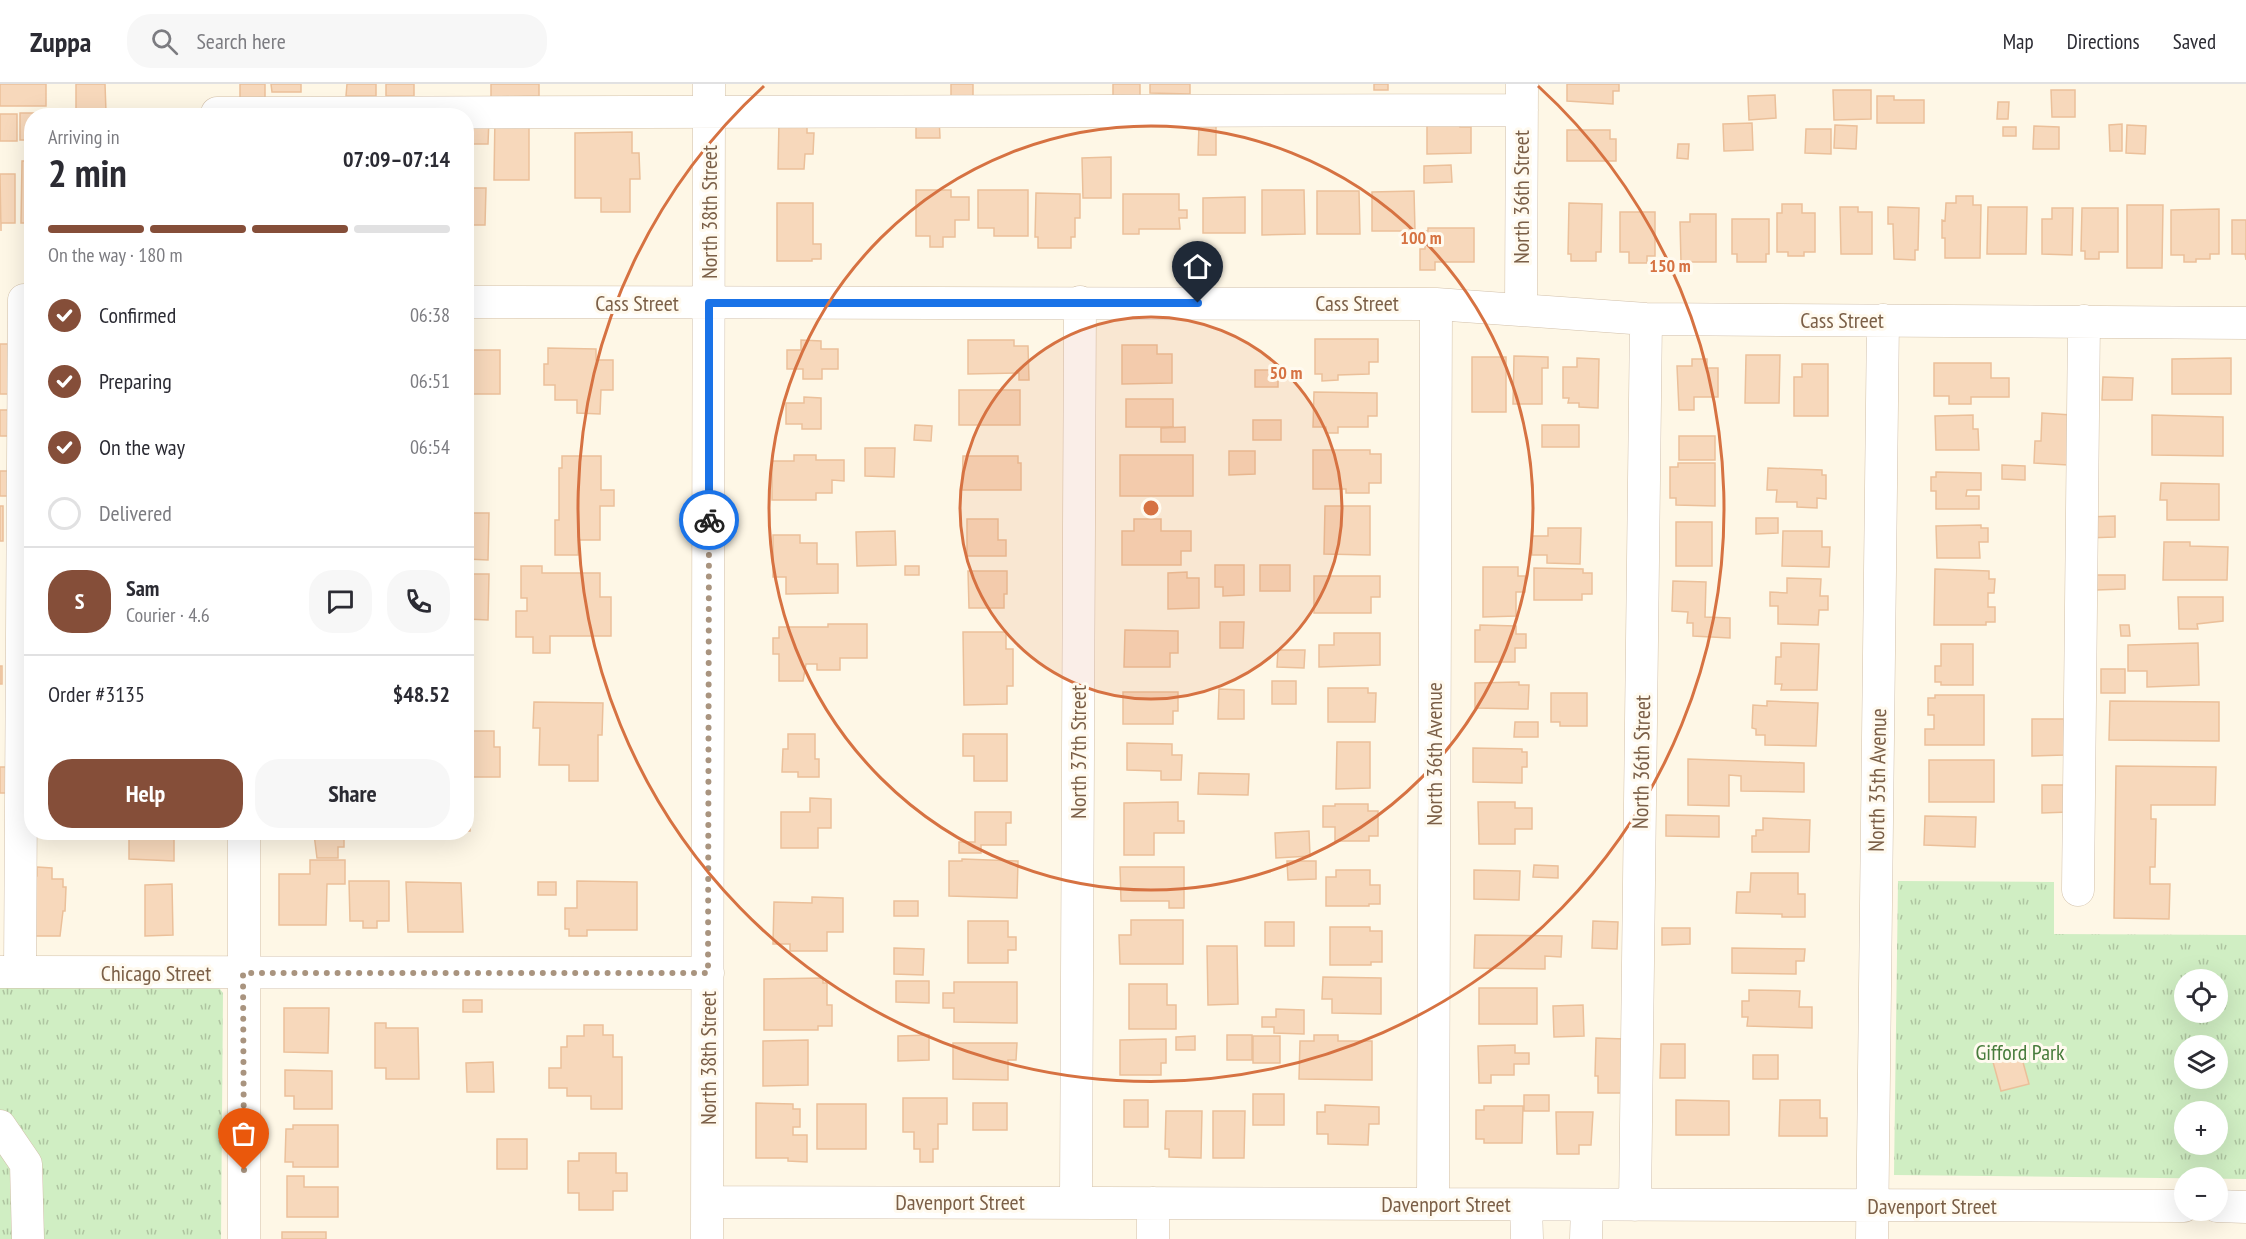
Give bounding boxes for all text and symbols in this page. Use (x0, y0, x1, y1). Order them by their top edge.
search box (127, 14, 547, 68)
text: Zuppa (30, 23, 91, 60)
icon: search (148, 25, 181, 58)
text: Search here (196, 27, 286, 55)
text: Map (2003, 28, 2034, 55)
text: Directions (2067, 28, 2140, 55)
text: Saved (2173, 28, 2216, 55)
text: Arriving in (48, 124, 120, 150)
street label: North 36th Street (1507, 130, 1535, 264)
text: 07:09–07:14 (343, 145, 450, 173)
street label: North 38th Street (695, 145, 723, 279)
text: 2 min (48, 147, 127, 198)
text: 100 m (1400, 226, 1442, 249)
pin (1172, 241, 1223, 303)
text: On the way · 180 m (48, 242, 183, 268)
icon: home (1181, 250, 1214, 283)
text: 150 m (1649, 254, 1691, 277)
street label: Cass Street (595, 289, 679, 317)
street label: Cass Street (1315, 289, 1399, 317)
icon: check (48, 299, 81, 332)
text: Confirmed (99, 301, 176, 329)
text: 06:38 (410, 302, 450, 328)
street label: Cass Street (1800, 306, 1884, 334)
text: 50 m (1270, 361, 1302, 384)
icon: check (48, 365, 81, 398)
text: Preparing (99, 367, 172, 395)
text: 06:51 (410, 368, 450, 394)
icon: check (48, 431, 81, 464)
text: On the way (99, 433, 185, 461)
text: 06:54 (410, 434, 450, 460)
courier (679, 490, 739, 550)
centre of rings (1141, 498, 1161, 518)
text: Delivered (99, 499, 172, 527)
icon: bike (693, 504, 726, 537)
button: chat (309, 570, 372, 633)
button: phone (387, 570, 450, 633)
text: Sam (126, 574, 159, 602)
text: S (75, 587, 84, 615)
text: Courier · 4.6 (126, 602, 210, 628)
text: Order #3135 (48, 680, 145, 708)
text: $48.52 (393, 680, 450, 708)
street label: North 36th Avenue (1420, 682, 1448, 826)
street label: North 37th Street (1064, 685, 1092, 819)
street label: North 36th Street (1626, 695, 1656, 829)
street label: North 35th Avenue (1862, 708, 1892, 852)
button: Help (48, 759, 243, 828)
button: Share (255, 759, 450, 828)
street label: Chicago Street (101, 959, 211, 987)
map controls (2174, 969, 2228, 1221)
button: locate (2174, 969, 2228, 1023)
street label: North 38th Street (694, 991, 722, 1125)
button: layers (2174, 1035, 2228, 1089)
park label: Gifford Park (1975, 1038, 2065, 1066)
button: + (2174, 1101, 2228, 1155)
pin (218, 1108, 269, 1170)
icon: bag (227, 1117, 260, 1150)
button: − (2174, 1167, 2228, 1221)
street label: Davenport Street (895, 1188, 1025, 1216)
street label: Davenport Street (1381, 1190, 1511, 1218)
street label: Davenport Street (1867, 1192, 1997, 1220)

